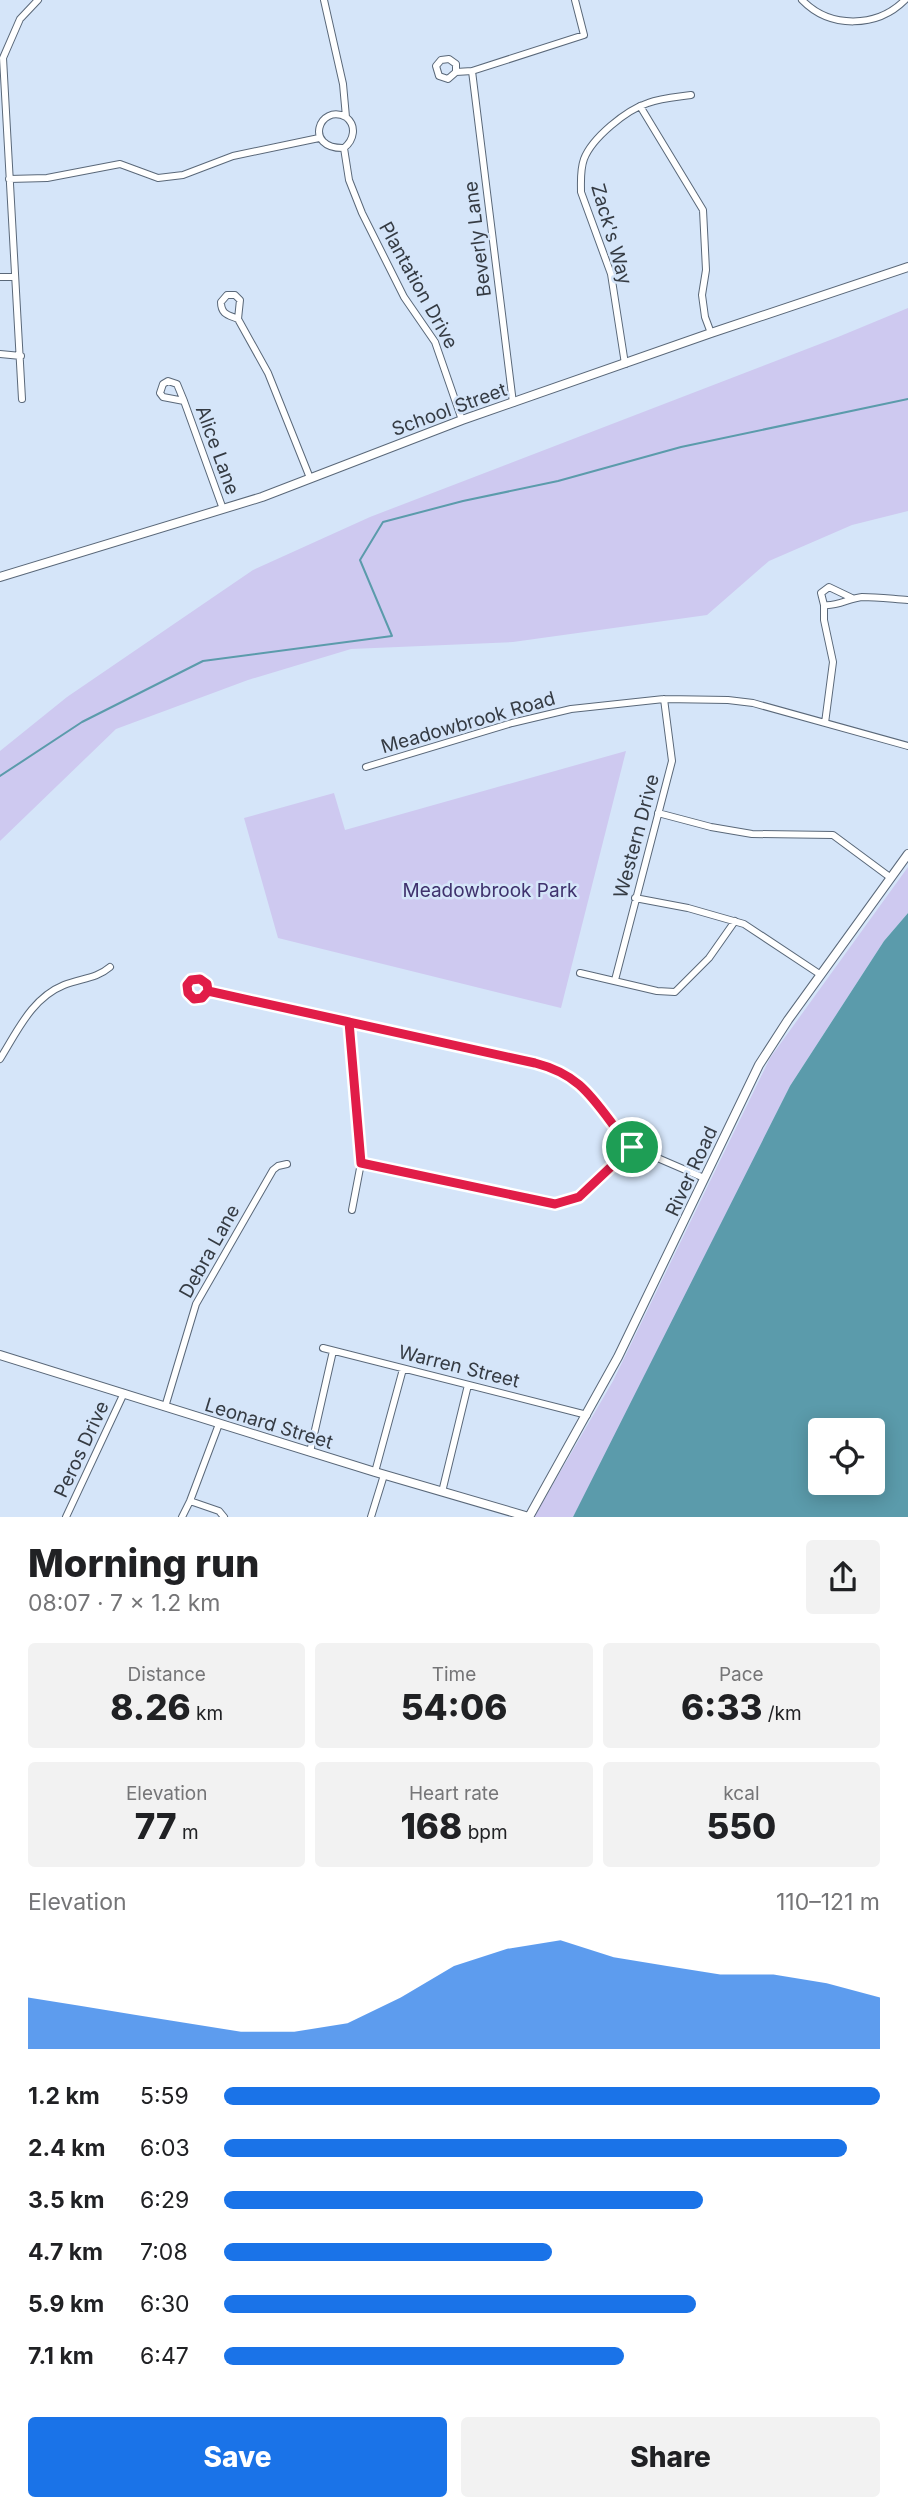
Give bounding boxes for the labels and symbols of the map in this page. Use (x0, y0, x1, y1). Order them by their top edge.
street label: Beverly Lane (459, 180, 496, 298)
street label: Zack's Way (586, 181, 637, 288)
street label: Plantation Drive (374, 218, 463, 353)
street label: School Street (389, 378, 510, 441)
street label: Alice Lane (191, 402, 244, 498)
street label: Meadowbrook Road (378, 687, 558, 758)
street label: Western Drive (609, 772, 664, 901)
park label: Meadowbrook Park (402, 879, 578, 902)
pin (602, 1117, 662, 1177)
street label: River Road (661, 1123, 722, 1220)
street label: Debra Lane (174, 1200, 245, 1302)
street label: Warren Street (396, 1340, 522, 1393)
street label: Leonard Street (202, 1393, 336, 1454)
street label: Peros Drive (49, 1397, 114, 1501)

